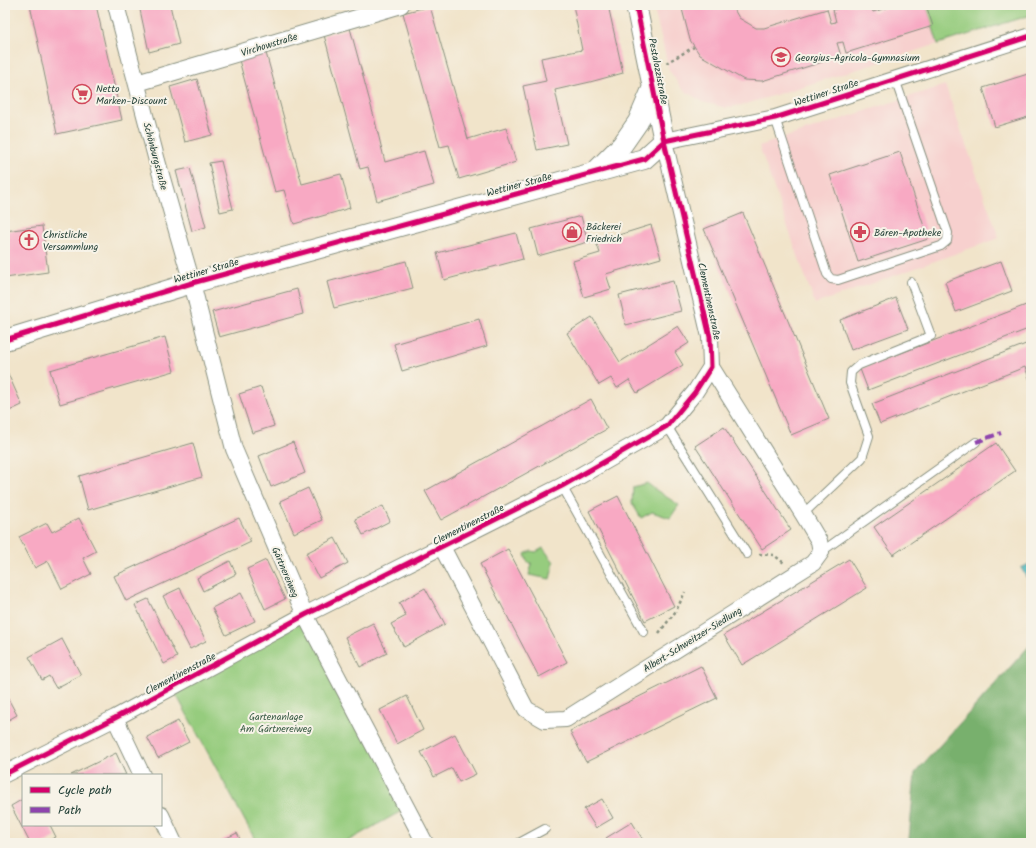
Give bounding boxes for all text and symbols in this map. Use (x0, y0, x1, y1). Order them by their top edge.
street label: Virchowstraße (239, 29, 300, 61)
street label: Pestalozzistraße (644, 37, 672, 106)
school or university icon: Georgius-Agricola-Gymnasium (770, 46, 792, 68)
place label: Georgius-Agricola-Gymnasium (795, 50, 920, 66)
street label: Wettiner Straße (792, 75, 861, 111)
place label: Netto Marken-Discount (96, 81, 167, 109)
supermarket icon: Netto Marken-Discount (71, 83, 93, 105)
street label: Schönburgstraße (138, 121, 172, 192)
street label: Wettiner Straße (485, 168, 554, 201)
place label: Bäckerei Friedrich (586, 219, 622, 247)
shop icon: Bäckerei Friedrich (561, 221, 583, 243)
pharmacy icon: Bären-Apotheke (849, 221, 871, 243)
place label: Bären-Apotheke (874, 225, 942, 241)
place label: Christliche Versammlung (43, 227, 99, 255)
church icon: Christliche Versammlung (18, 229, 40, 251)
street label: Wettiner Straße (172, 254, 241, 288)
street label: Clementinenstraße (693, 261, 725, 342)
street label: Clementinenstraße (430, 500, 508, 550)
street label: Gärtnereiweg (267, 544, 303, 601)
street label: Albert-Schweitzer-Siedlung (640, 603, 745, 677)
street label: Clementinenstraße (142, 648, 219, 699)
park label: Gartenanlage Am Gärtnereiweg (240, 709, 312, 737)
legend (22, 774, 162, 826)
text: Cycle path (58, 781, 112, 800)
text: Path (58, 801, 81, 820)

